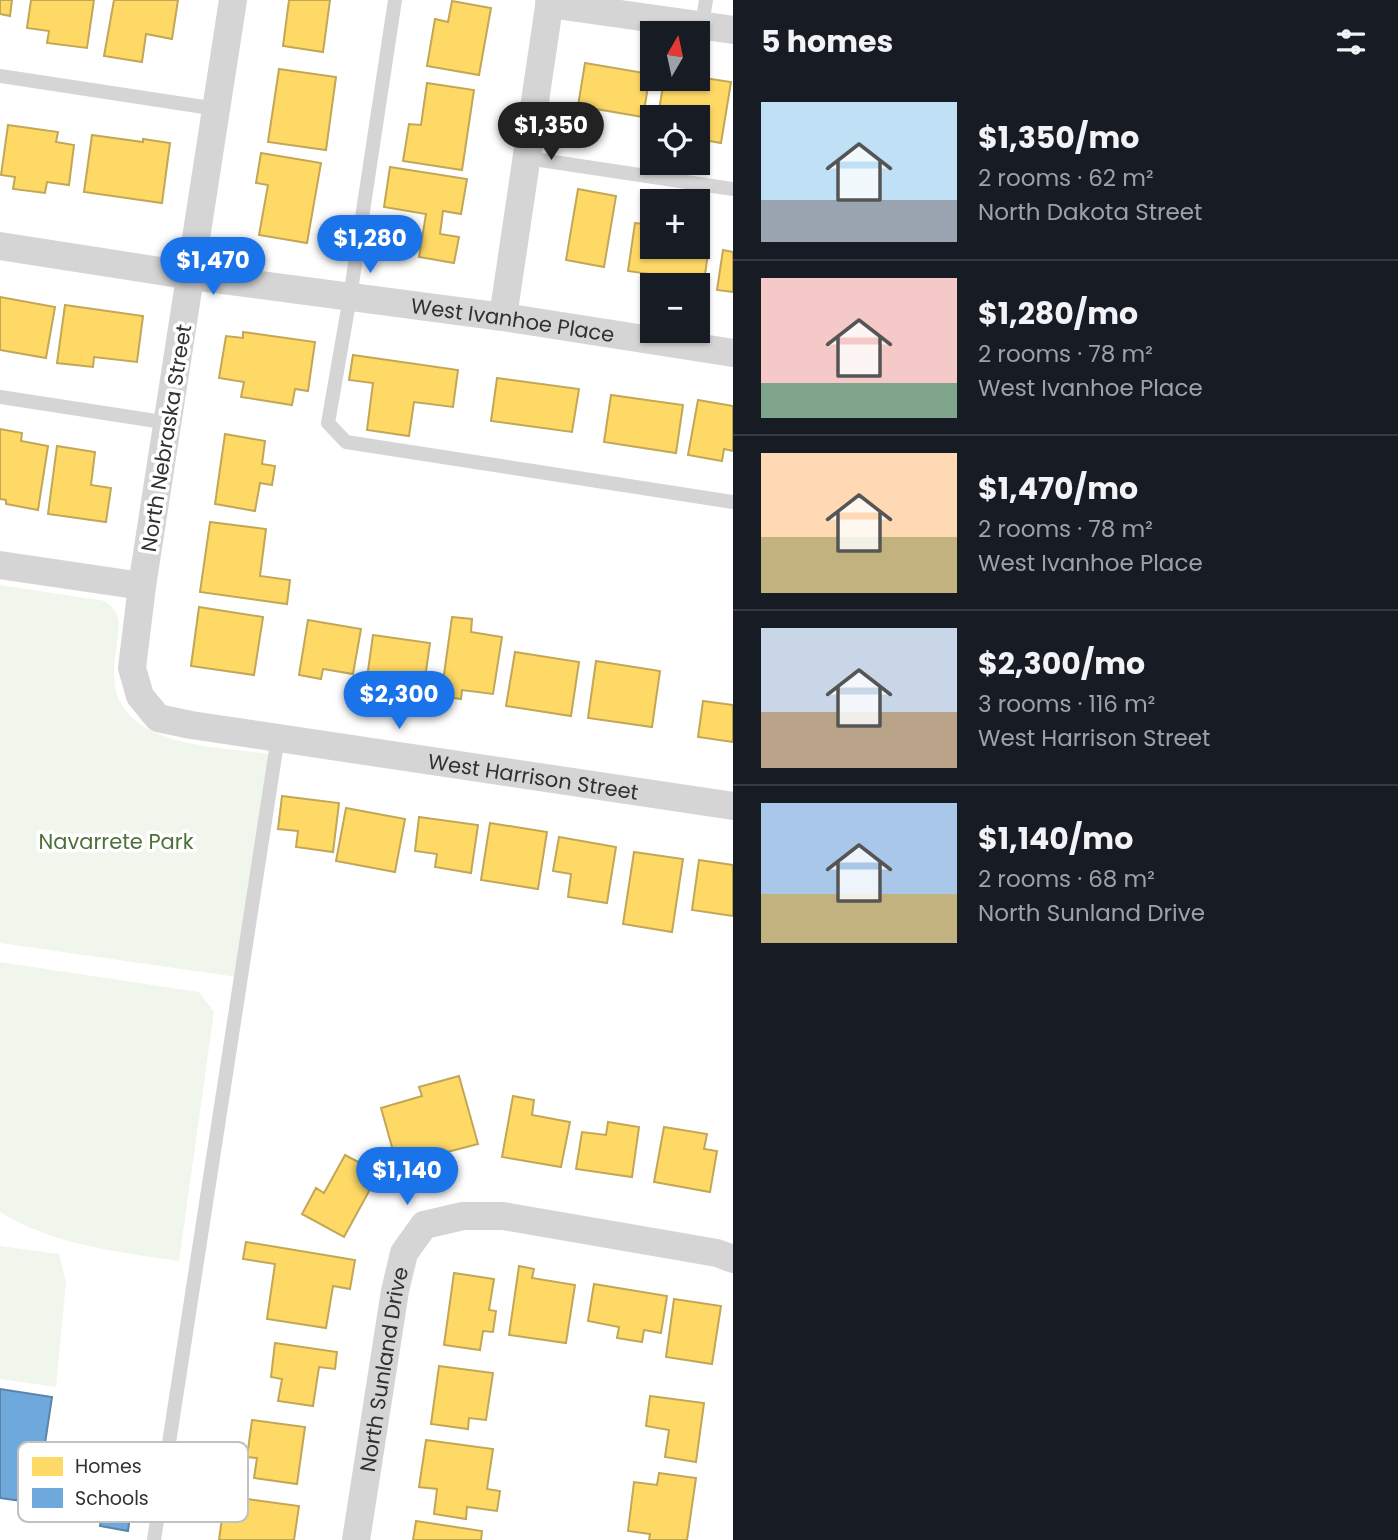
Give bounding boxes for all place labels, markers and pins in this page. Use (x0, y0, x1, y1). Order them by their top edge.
pin: $1,350 (494, 102, 608, 162)
pin: $1,280 (313, 216, 427, 275)
pin: $1,470 (156, 238, 270, 297)
pin: $2,300 (342, 672, 456, 731)
pin: $1,140 (350, 1148, 464, 1207)

